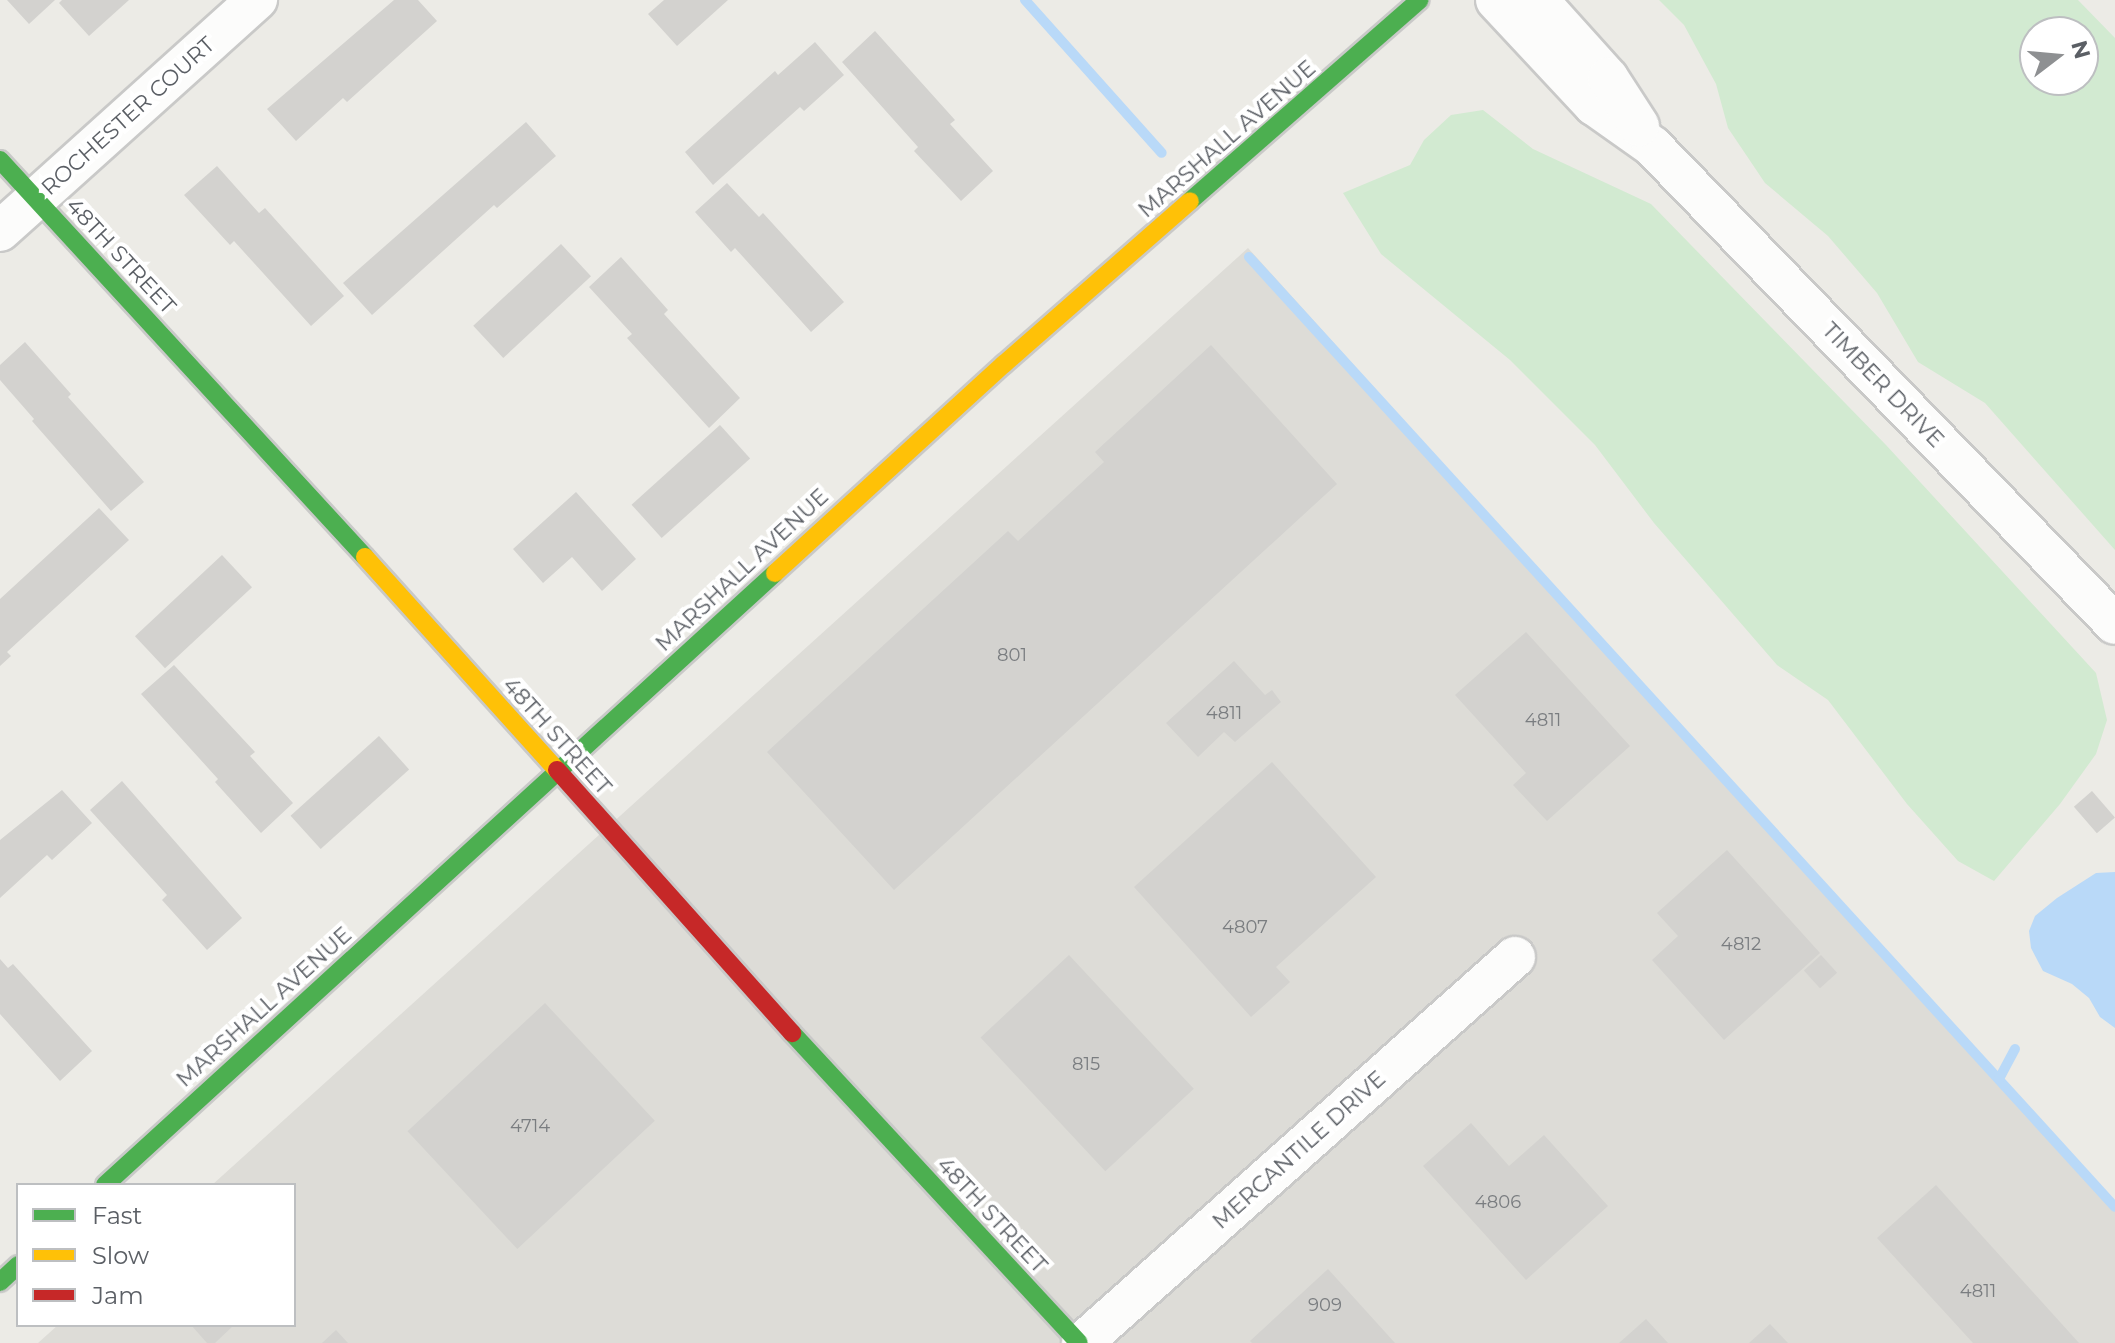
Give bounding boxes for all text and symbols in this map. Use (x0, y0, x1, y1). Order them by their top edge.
north arrow (2019, 16, 2099, 96)
street label: ROCHESTER COURT (36, 31, 220, 201)
text: N (2065, 38, 2096, 62)
street label: MARSHALL AVENUE (1133, 55, 1321, 223)
street label: 48TH STREET (61, 193, 181, 319)
street label: TIMBER DRIVE (1817, 317, 1949, 453)
street label: MARSHALL AVENUE (650, 483, 834, 657)
house number: 801 (997, 644, 1027, 666)
street label: 48TH STREET (497, 672, 617, 800)
house number: 4811 (1206, 702, 1242, 724)
house number: 4811 (1525, 709, 1561, 731)
house number: 4807 (1222, 916, 1268, 938)
street label: MARSHALL AVENUE (171, 921, 357, 1093)
house number: 4812 (1721, 933, 1761, 955)
house number: 815 (1072, 1053, 1100, 1075)
street label: MERCANTILE DRIVE (1207, 1065, 1391, 1235)
house number: 4714 (510, 1115, 550, 1137)
street label: 48TH STREET (932, 1152, 1052, 1278)
legend (16, 1183, 296, 1327)
house number: 4806 (1475, 1191, 1521, 1213)
text: Fast (92, 1201, 142, 1230)
text: Slow (92, 1241, 149, 1270)
house number: 4811 (1960, 1280, 1996, 1302)
text: Jam (92, 1281, 144, 1310)
house number: 909 (1308, 1294, 1342, 1316)

